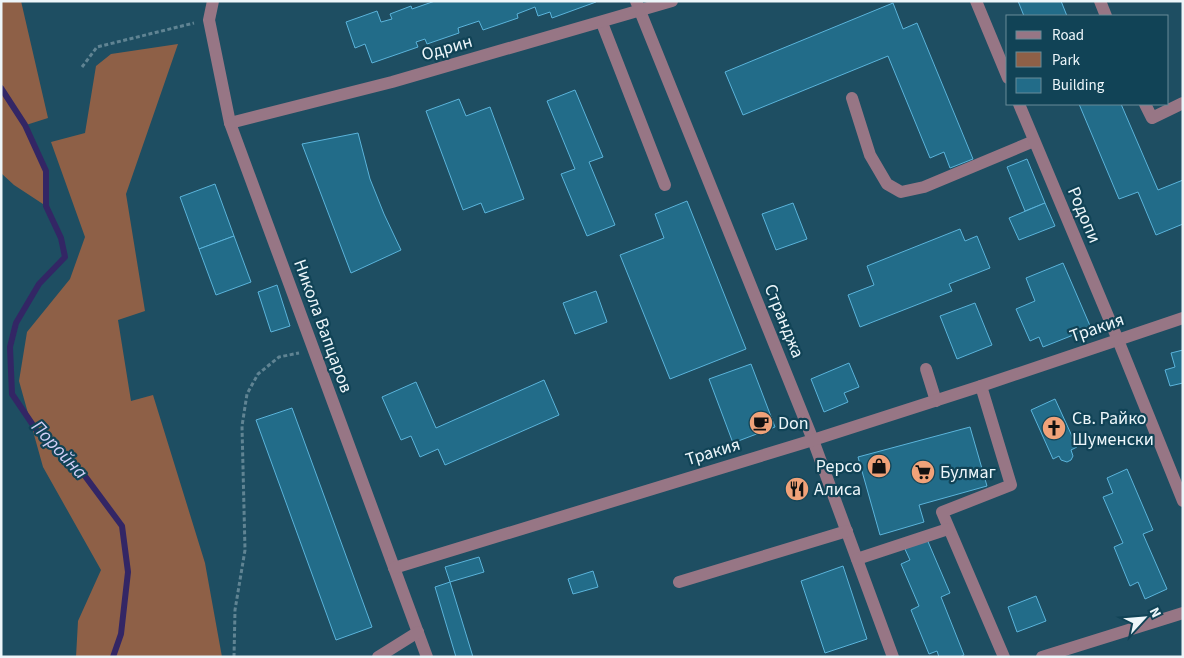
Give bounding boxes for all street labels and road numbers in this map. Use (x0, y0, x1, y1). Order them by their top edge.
street label: Одрин (419, 29, 475, 67)
street label: Родопи (1061, 183, 1107, 247)
street label: Никола Вапцаров (287, 256, 359, 396)
street label: Странджа (758, 280, 810, 362)
street label: Тракия (1066, 307, 1128, 349)
street label: Тракия (683, 432, 743, 472)

